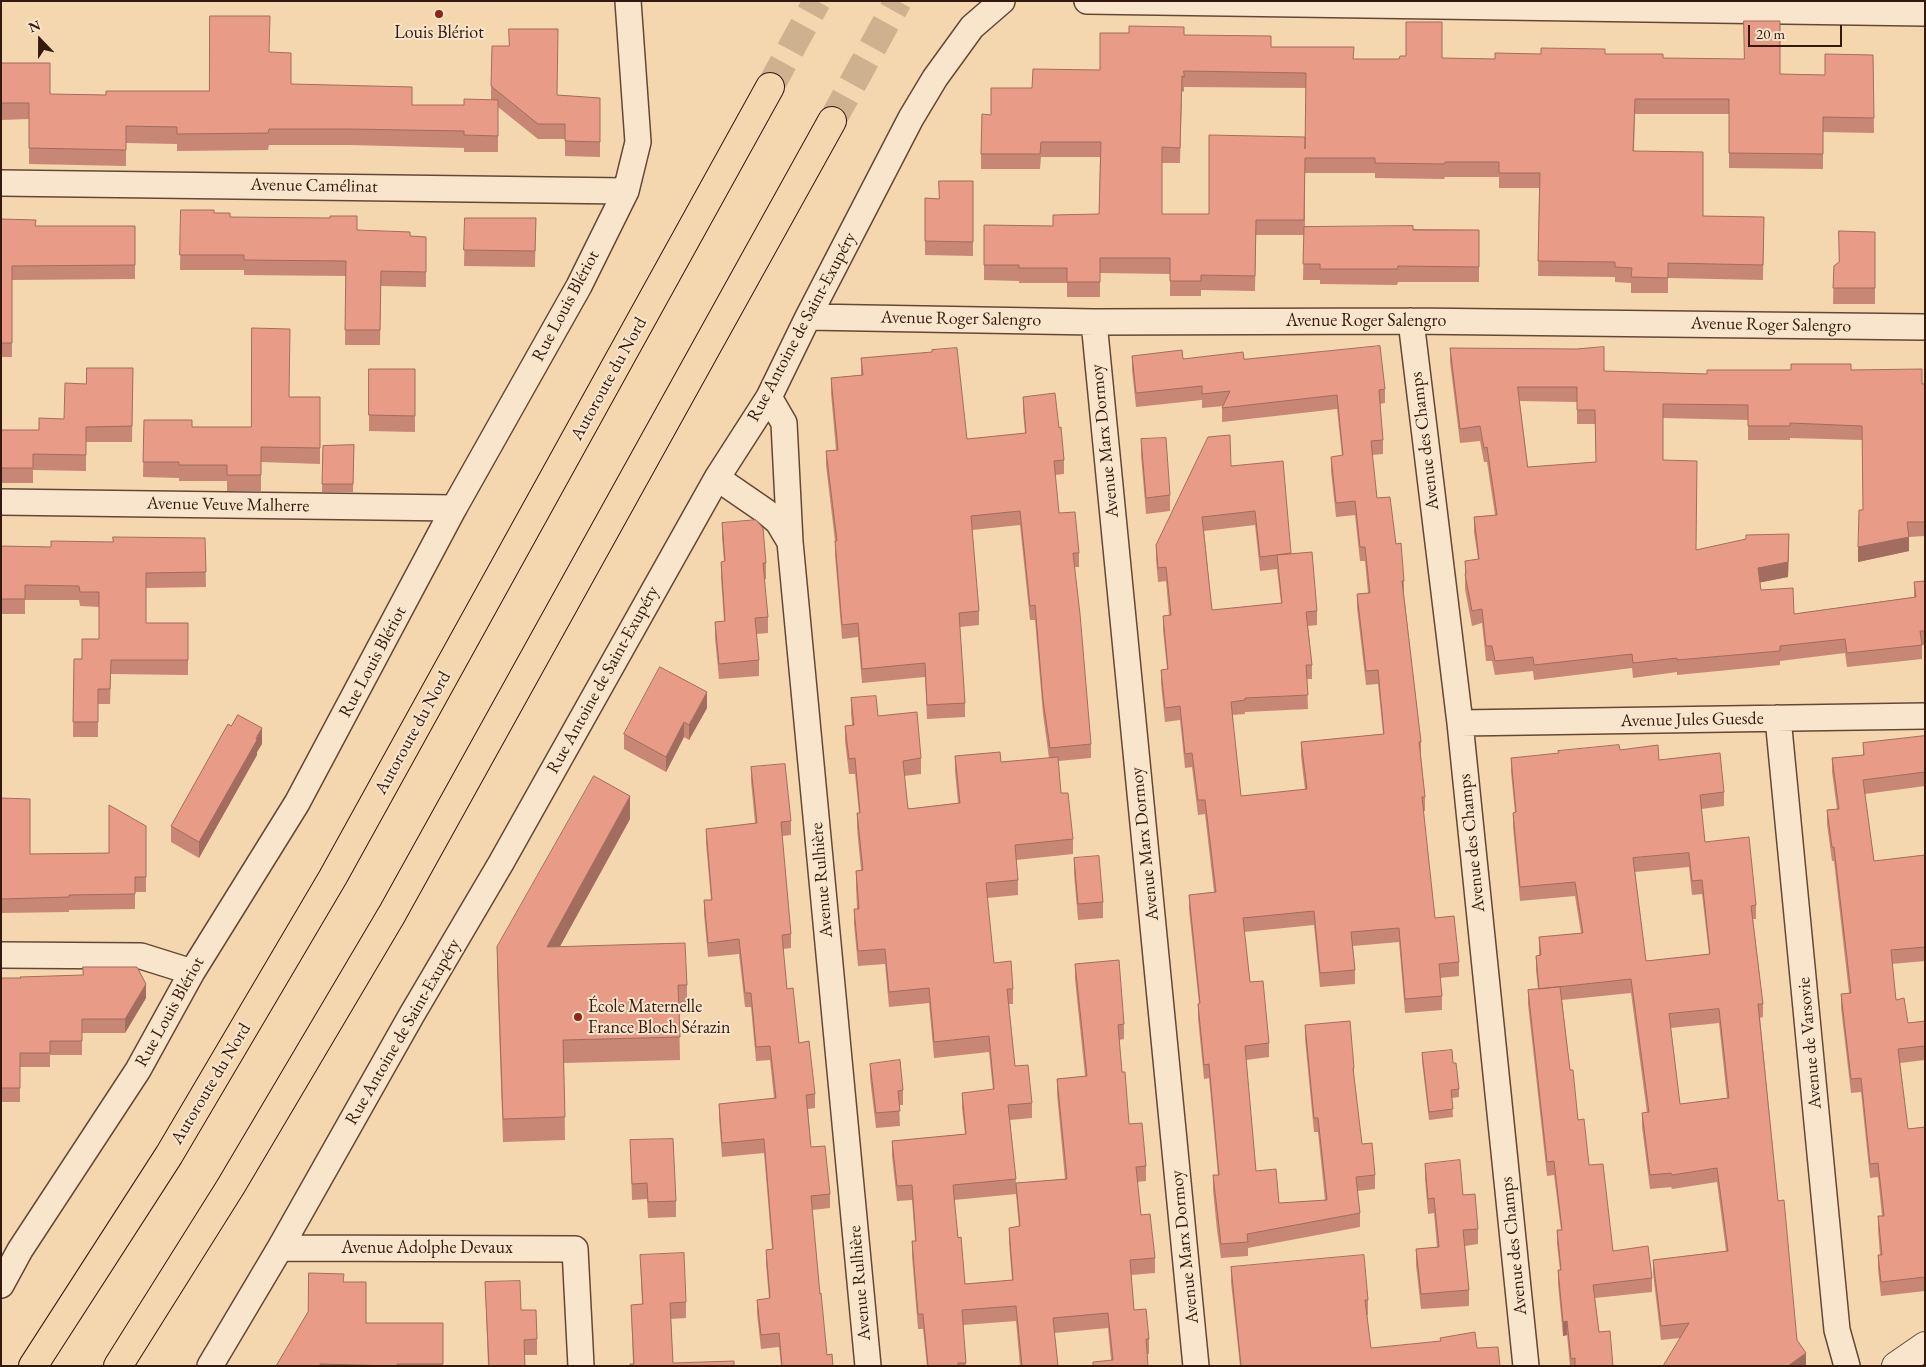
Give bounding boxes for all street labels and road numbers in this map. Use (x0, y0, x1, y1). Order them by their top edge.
street label: Avenue Camélinat (250, 174, 378, 198)
street label: Rue Antoine de Saint-Exupéry (743, 229, 861, 425)
street label: Rue Louis Blériot (528, 247, 604, 365)
street label: Avenue Roger Salengro (881, 307, 1041, 331)
street label: Avenue Roger Salengro (1286, 310, 1446, 332)
street label: Avenue Roger Salengro (1691, 313, 1851, 337)
street label: Autoroute du Nord (566, 314, 652, 444)
street label: Avenue Marx Dormoy (1086, 363, 1124, 519)
street label: Avenue des Champs (1406, 371, 1444, 511)
street label: Avenue Veuve Malherre (146, 493, 310, 517)
street label: Rue Antoine de Saint-Exupéry (542, 582, 664, 778)
street label: Rue Louis Blériot (335, 603, 411, 721)
street label: Autoroute du Nord (370, 668, 456, 798)
street label: Avenue Jules Guesde (1620, 708, 1764, 732)
street label: Avenue Marx Dormoy (1126, 766, 1164, 922)
street label: Avenue des Champs (1454, 773, 1490, 913)
street label: Avenue Rulhière (806, 821, 838, 939)
street label: Rue Antoine de Saint-Exupéry (341, 935, 465, 1129)
street label: Rue Louis Blériot (131, 953, 209, 1071)
street label: Avenue de Varsovie (1793, 976, 1827, 1110)
street label: Autoroute du Nord (166, 1019, 256, 1149)
street label: Avenue Marx Dormoy (1166, 1169, 1204, 1325)
street label: Avenue des Champs (1496, 1176, 1532, 1316)
street label: Avenue Rulhière (844, 1224, 876, 1342)
street label: Avenue Adolphe Devaux (341, 1237, 513, 1259)

